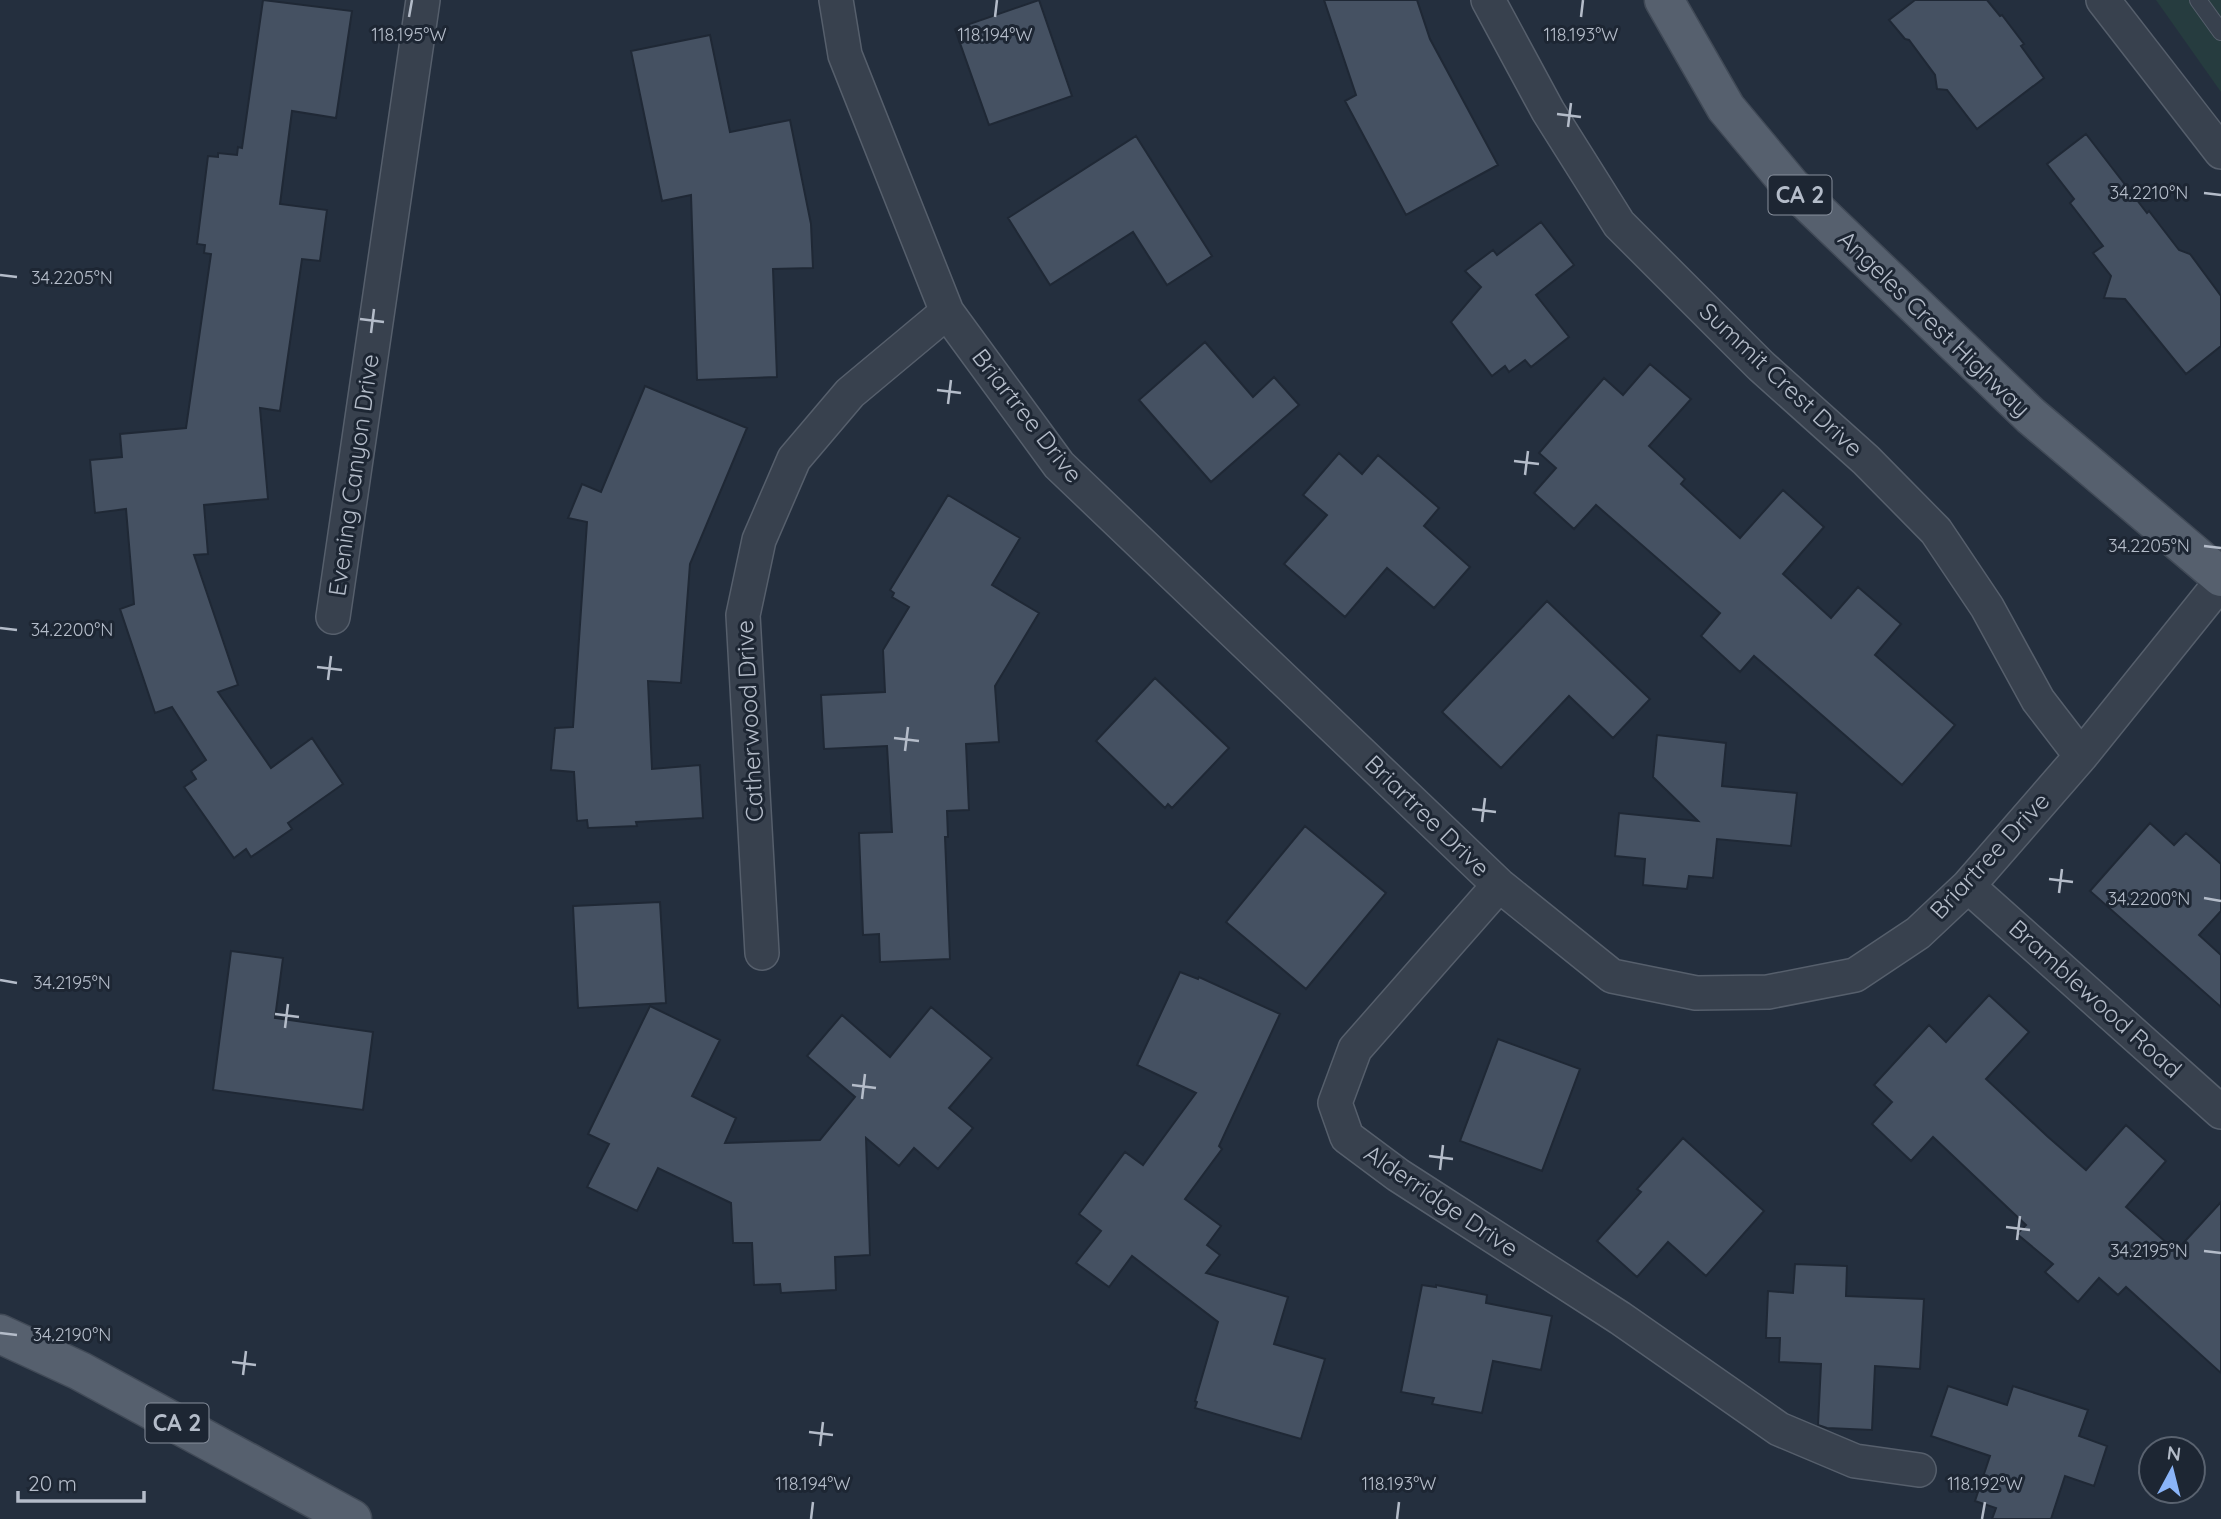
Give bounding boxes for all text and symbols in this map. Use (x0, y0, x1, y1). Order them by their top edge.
text: 118.195°W (371, 23, 447, 46)
text: 118.194°W (957, 23, 1033, 46)
text: 118.193°W (1543, 23, 1619, 46)
road number: CA 2 (1769, 176, 1832, 214)
text: 34.2210°N (2110, 181, 2188, 204)
street label: Angeles Crest Highway (1832, 224, 2037, 423)
text: 34.2205°N (31, 266, 113, 289)
street label: Summit Crest Drive (1694, 296, 1870, 463)
street label: Briartree Drive (966, 342, 1090, 488)
street label: Evening Canyon Drive (321, 352, 385, 598)
text: 34.2205°N (2108, 534, 2190, 557)
text: 34.2200°N (31, 618, 113, 641)
street label: Catherwood Drive (729, 619, 769, 823)
street label: Briartree Drive (1359, 748, 1496, 882)
street label: Briartree Drive (1923, 786, 2056, 925)
text: 34.2200°N (2108, 887, 2190, 910)
street label: Bramblewood Road (2003, 913, 2188, 1084)
text: 34.2195°N (33, 971, 111, 994)
street label: Alderridge Drive (1359, 1138, 1524, 1263)
text: 34.2195°N (2110, 1239, 2188, 1262)
text: 34.2190°N (33, 1323, 111, 1346)
road number: CA 2 (146, 1404, 208, 1442)
north arrow (2137, 1435, 2207, 1505)
text: N (2166, 1440, 2182, 1466)
scale bar (18, 1460, 144, 1504)
text: 20 m (28, 1470, 77, 1496)
text: 118.194°W (775, 1472, 851, 1495)
text: 118.193°W (1361, 1472, 1437, 1495)
text: 118.192°W (1947, 1472, 2023, 1495)

